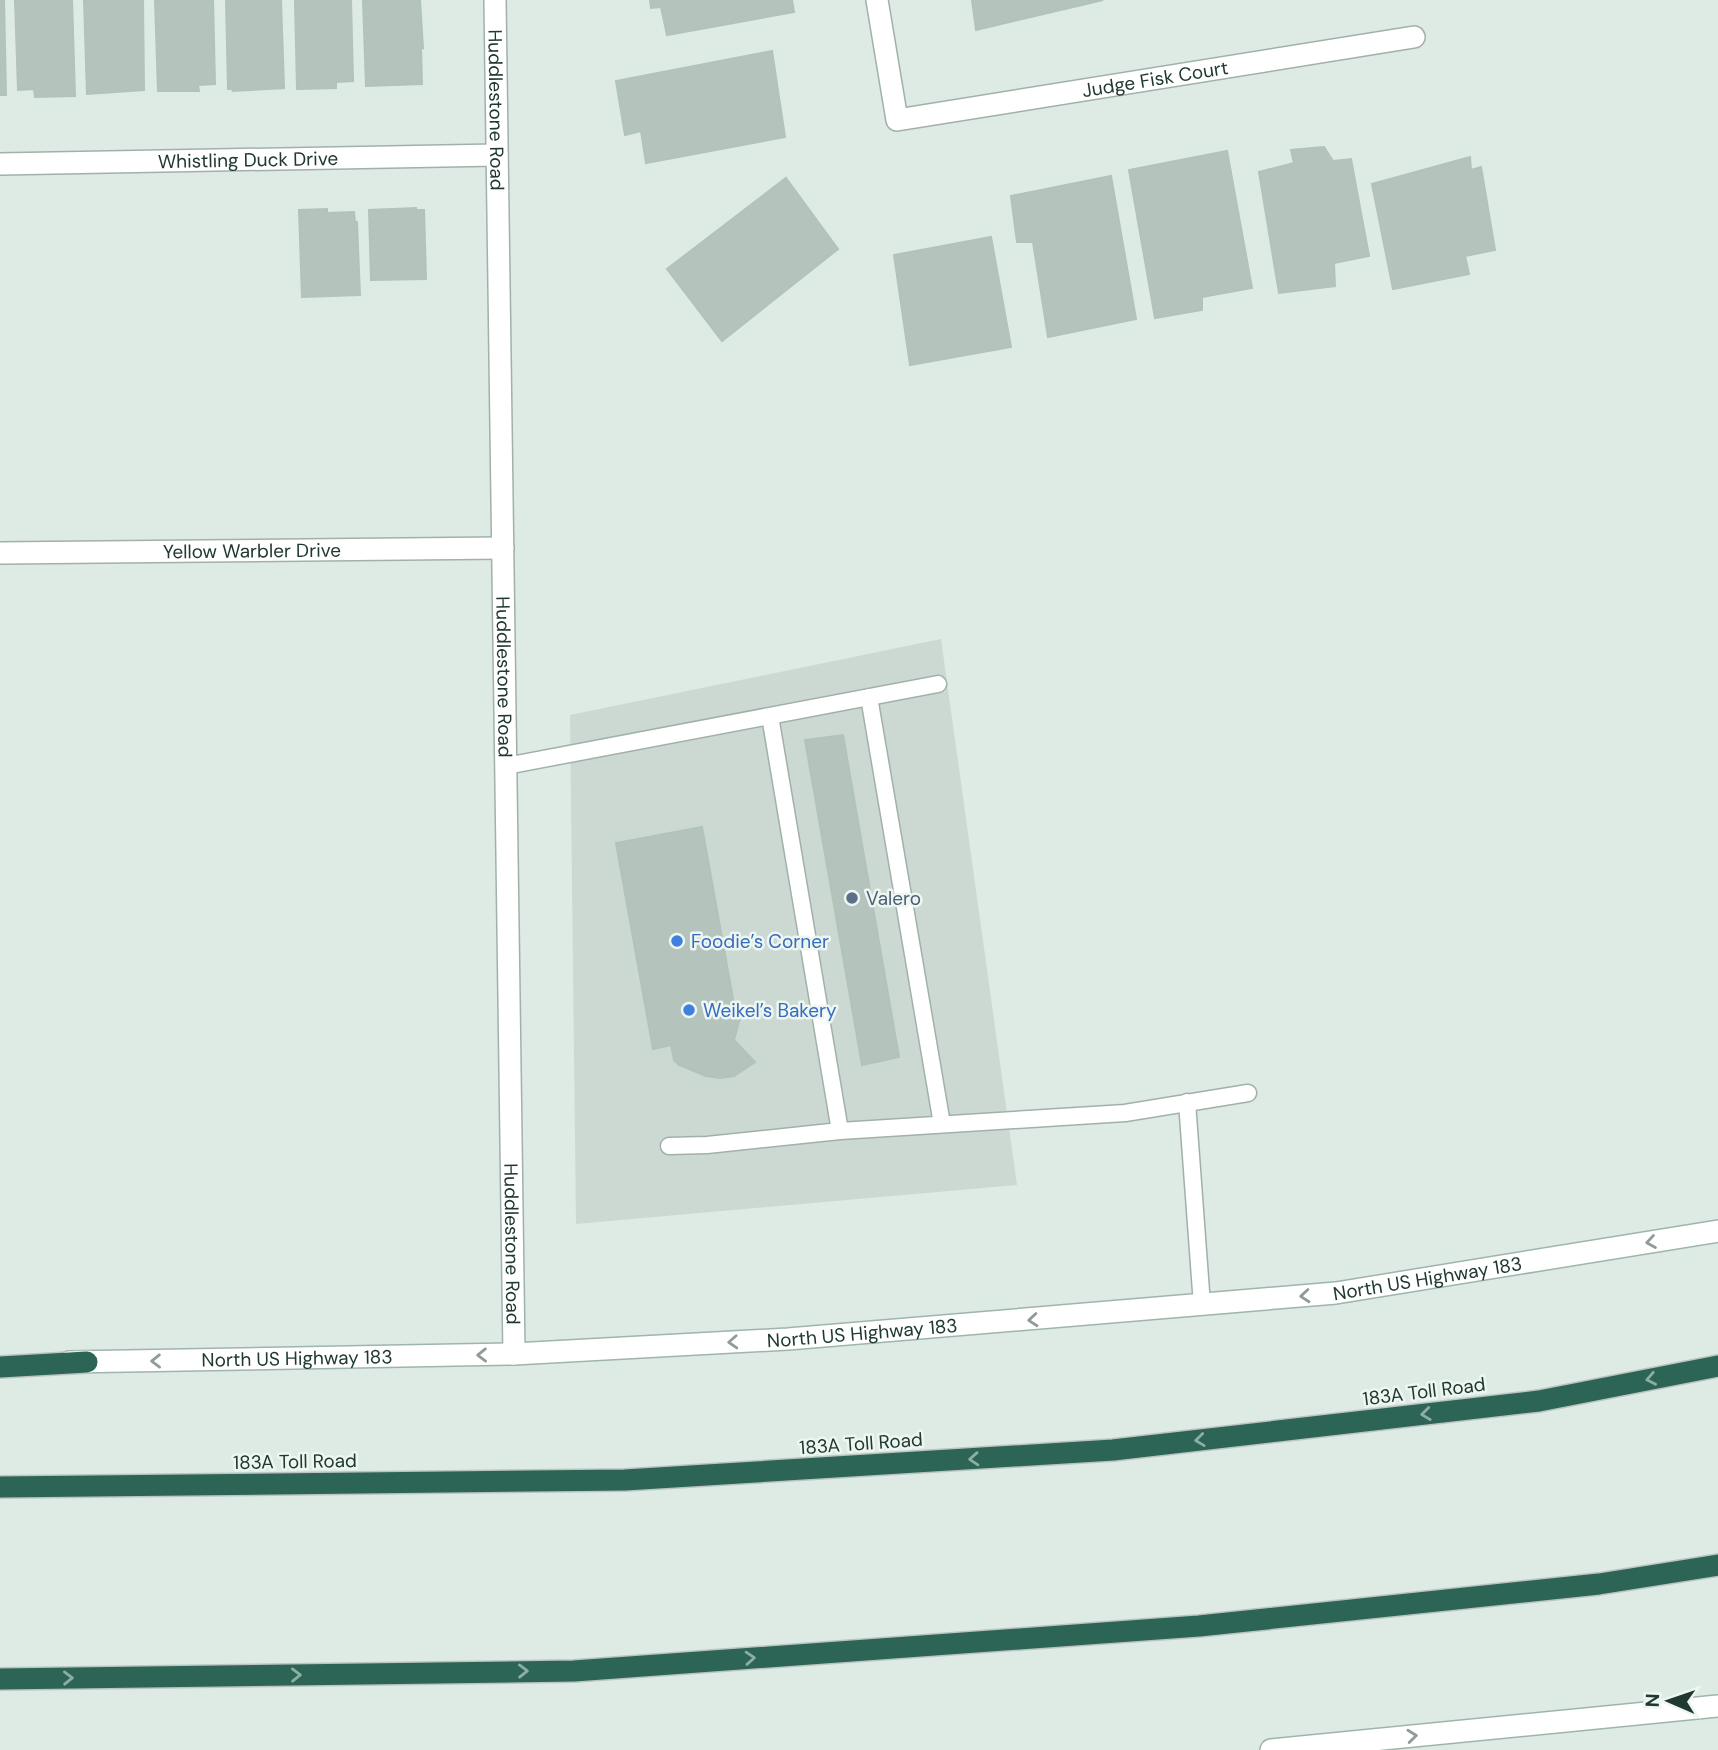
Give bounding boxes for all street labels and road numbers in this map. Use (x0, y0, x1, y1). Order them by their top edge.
street label: Huddlestone Road (482, 29, 510, 191)
street label: Judge Fisk Court (1080, 55, 1230, 103)
street label: Whistling Duck Drive (158, 146, 338, 174)
street label: Yellow Warbler Drive (163, 538, 341, 564)
street label: Huddlestone Road (490, 596, 518, 758)
street label: Huddlestone Road (498, 1163, 526, 1325)
street label: North US Highway 183 (1331, 1251, 1524, 1306)
street label: North US Highway 183 (766, 1313, 959, 1353)
street label: North US Highway 183 (201, 1344, 393, 1373)
street label: 183A Toll Road (1361, 1372, 1487, 1411)
street label: 183A Toll Road (799, 1427, 924, 1460)
street label: 183A Toll Road (233, 1448, 357, 1475)

